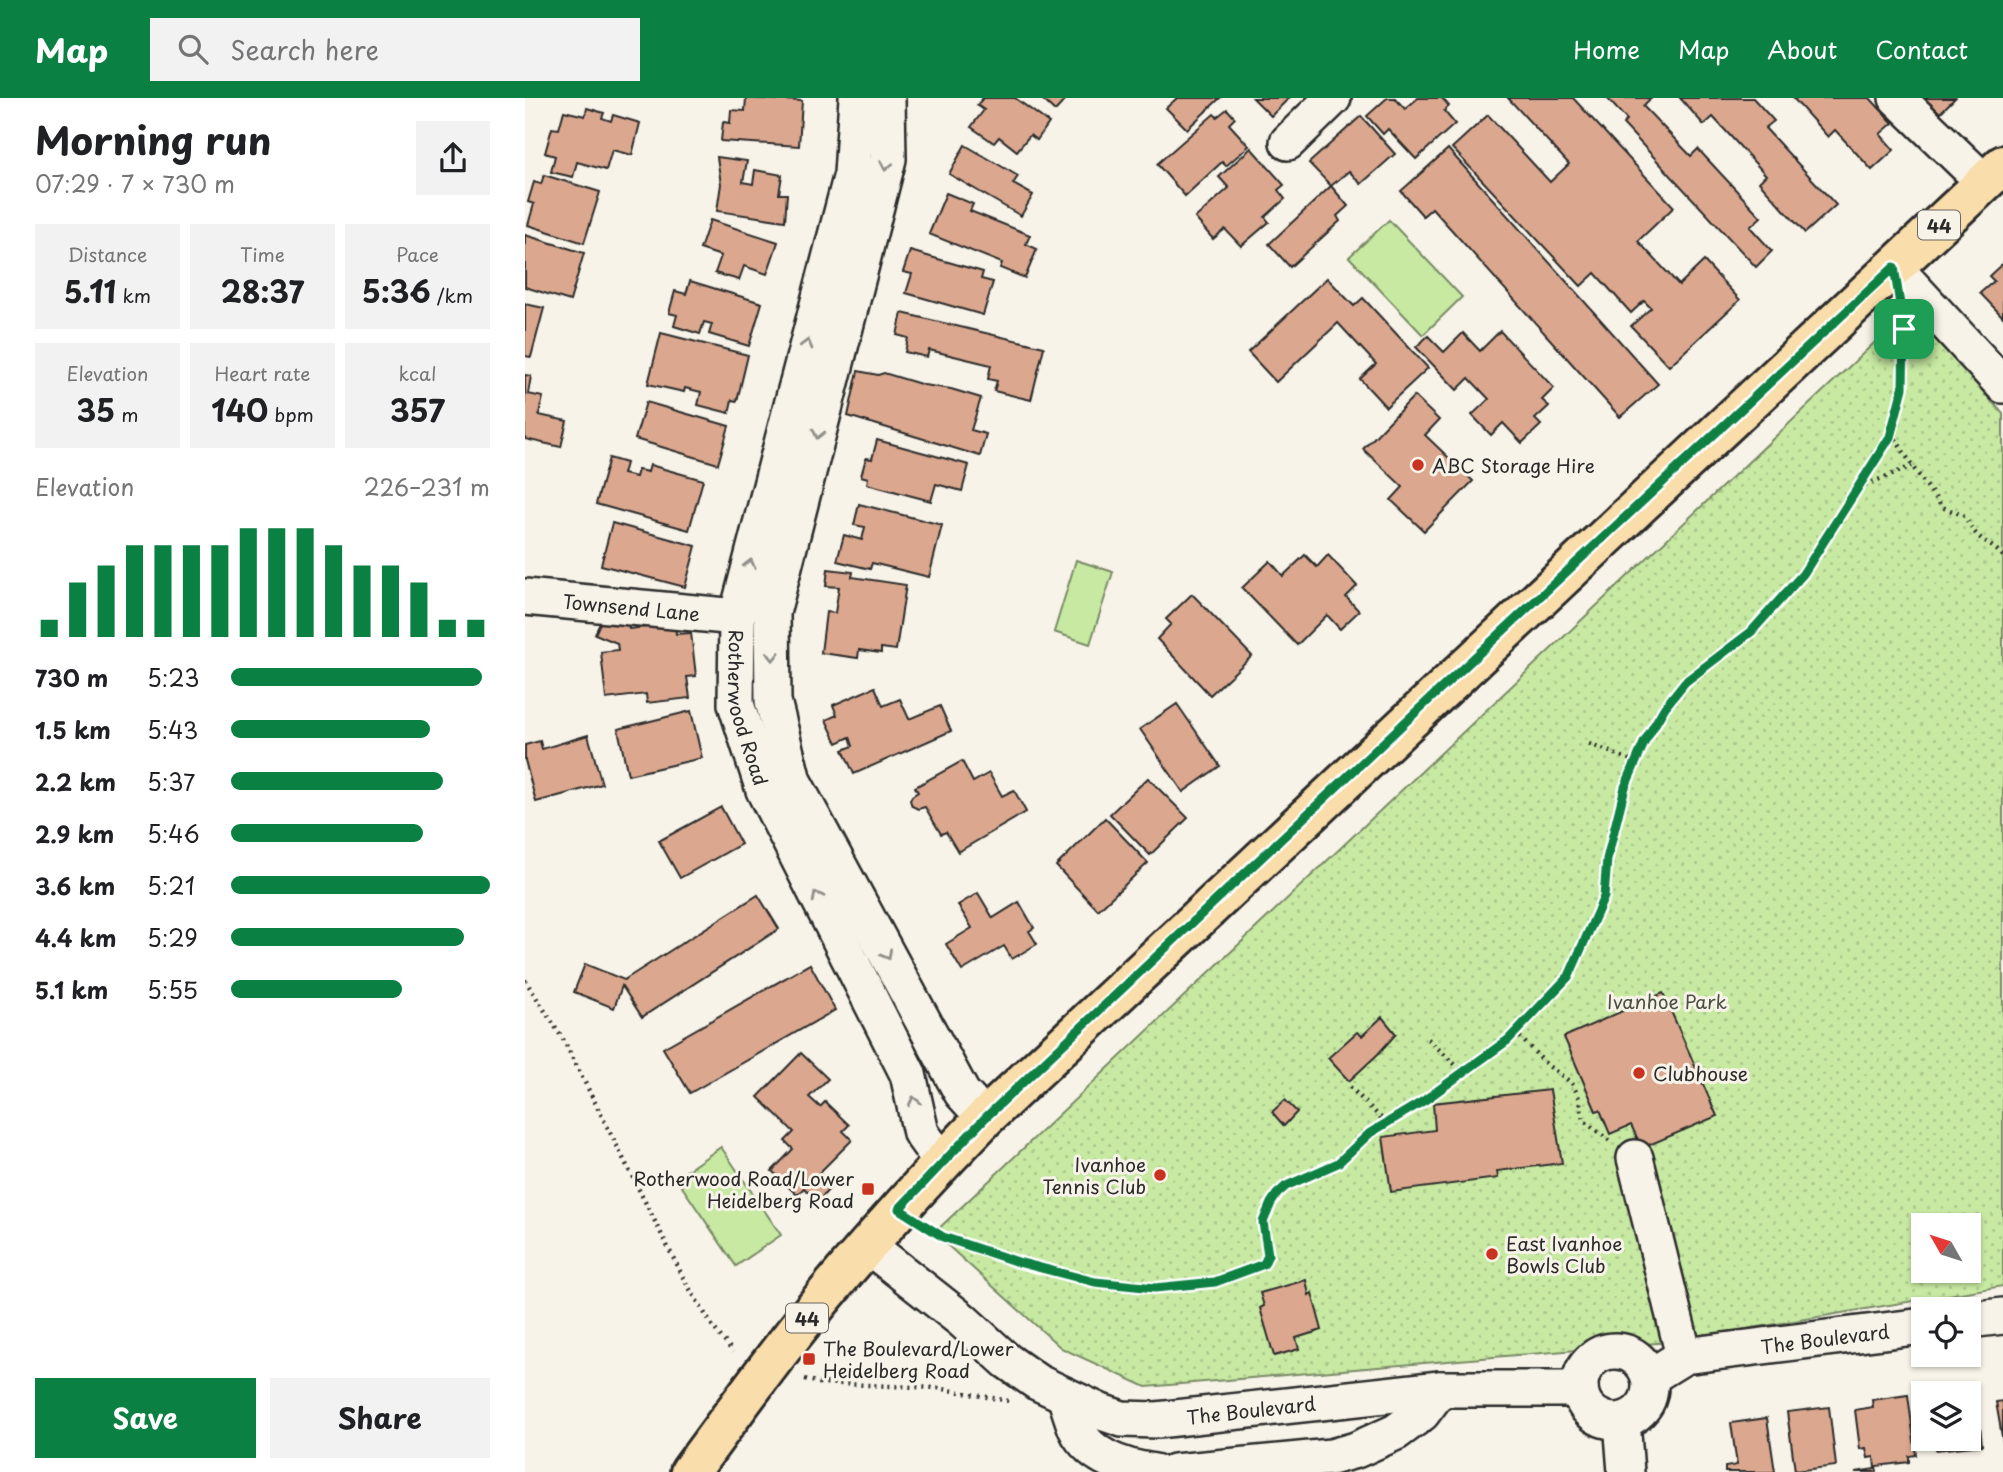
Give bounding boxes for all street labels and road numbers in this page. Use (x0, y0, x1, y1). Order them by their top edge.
road number: 44 (1918, 210, 1960, 240)
street label: Townsend Lane (562, 587, 701, 627)
street label: Rotherwood Road (722, 629, 776, 789)
road number: 44 (786, 1303, 828, 1332)
street label: The Boulevard (1759, 1316, 1891, 1360)
street label: The Boulevard (1185, 1389, 1317, 1431)

